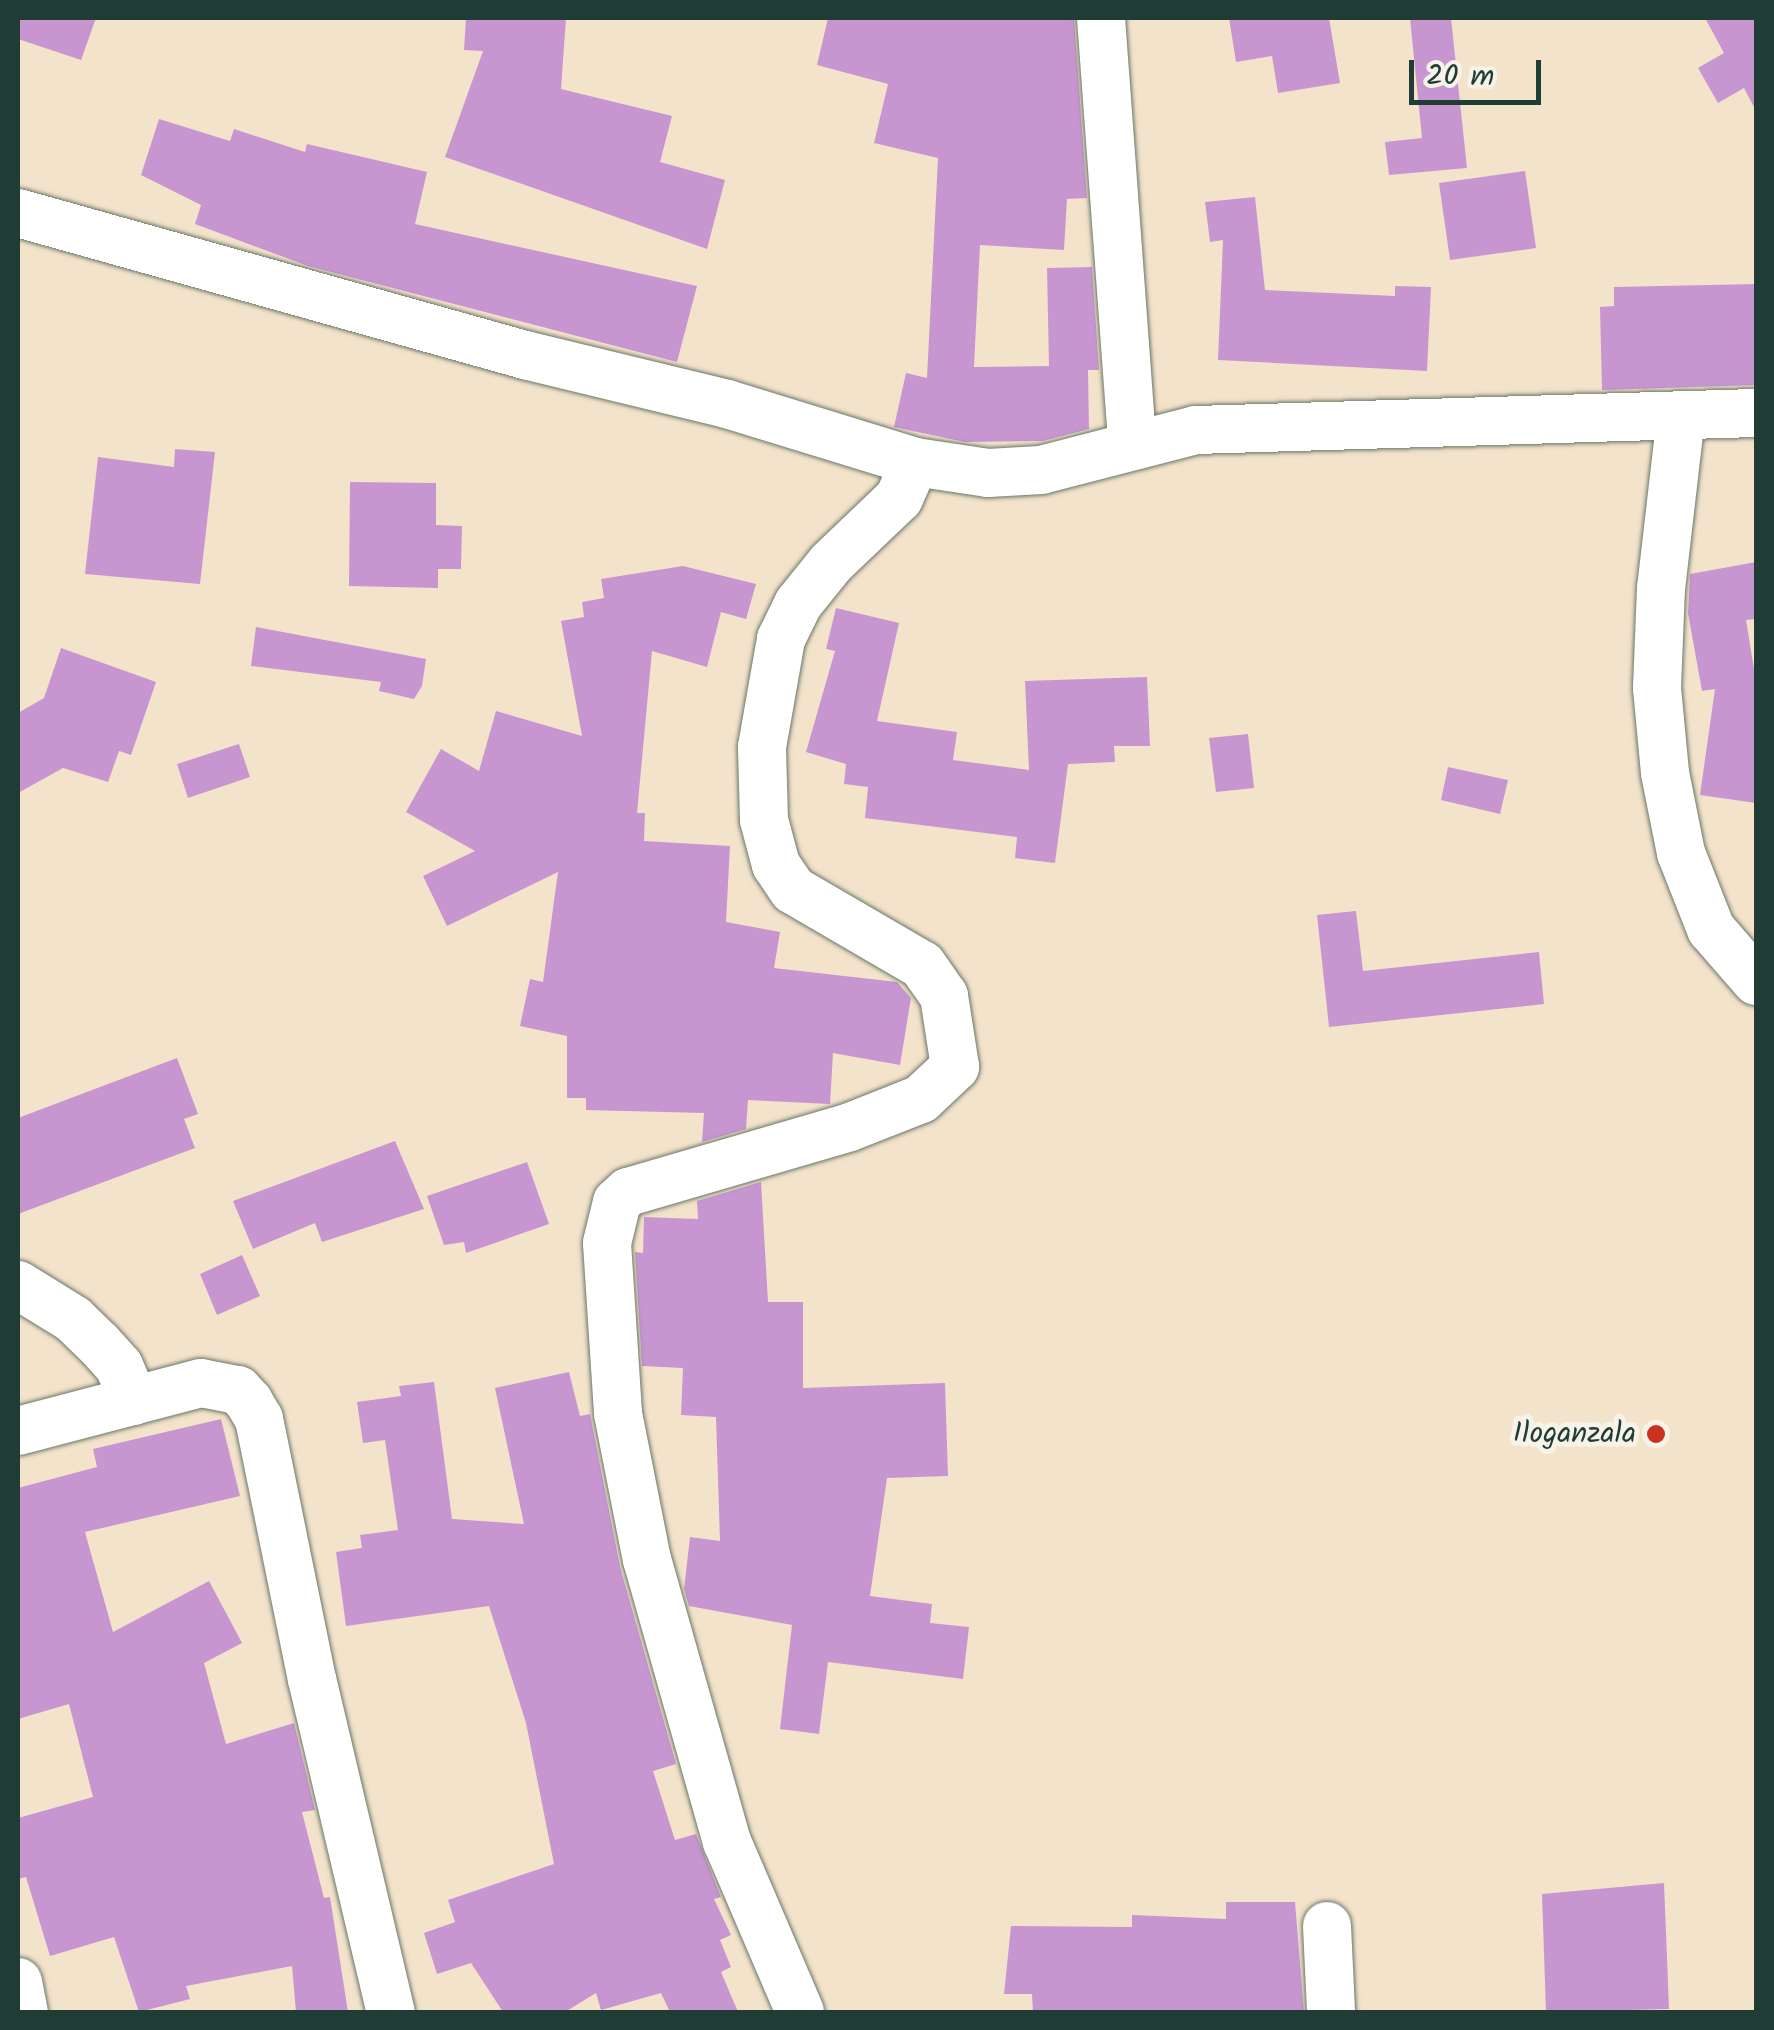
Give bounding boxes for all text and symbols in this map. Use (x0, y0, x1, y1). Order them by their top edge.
scale bar (1414, 40, 1546, 102)
text: 20 m (1426, 53, 1494, 101)
place label: Iloganzala (1513, 1416, 1636, 1452)
marker: Iloganzala (1645, 1423, 1667, 1445)

